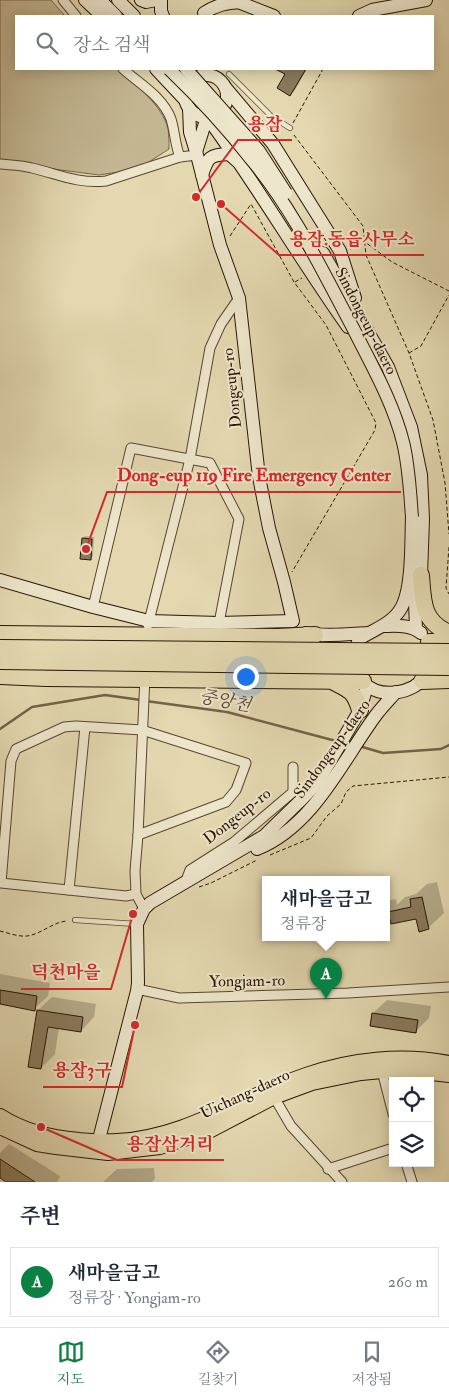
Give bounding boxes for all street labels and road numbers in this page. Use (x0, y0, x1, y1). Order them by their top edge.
street label: Sindongeup-daero (330, 264, 402, 379)
street label: Dongeup-ro (218, 347, 247, 429)
street label: Sindongeup-daero (289, 695, 376, 803)
street label: Dongeup-ro (199, 783, 276, 849)
street label: Yongjam-ro (209, 970, 286, 992)
street label: Uichang-daero (197, 1064, 293, 1123)

